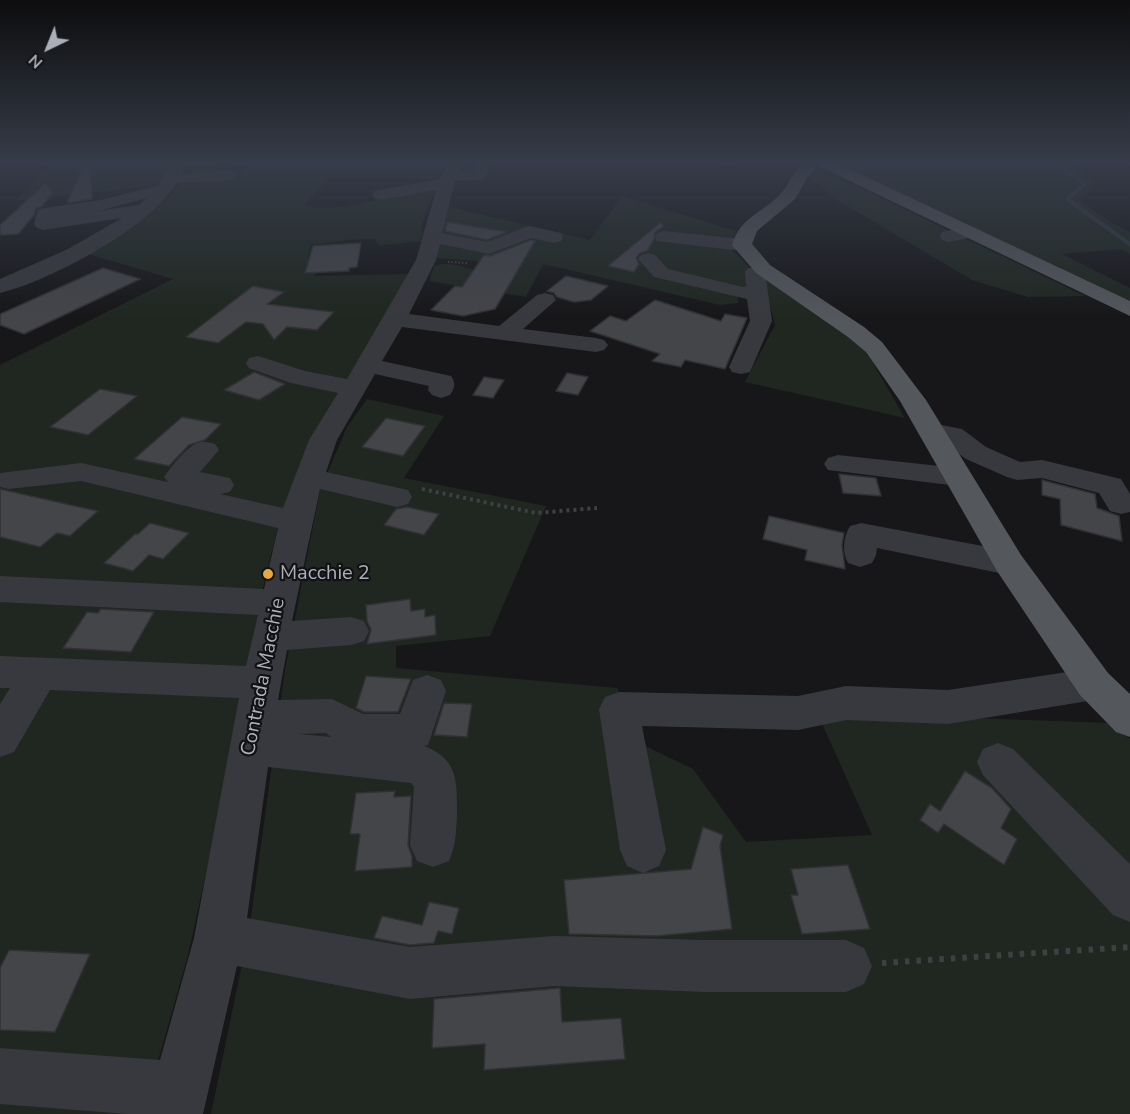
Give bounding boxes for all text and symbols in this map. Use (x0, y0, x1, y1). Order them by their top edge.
north arrow (18, 18, 78, 78)
text: N (24, 49, 48, 73)
place label: Macchie 2 (280, 562, 370, 586)
marker: Macchie 2 (261, 567, 275, 581)
street label: Contrada Macchie (237, 596, 291, 758)

